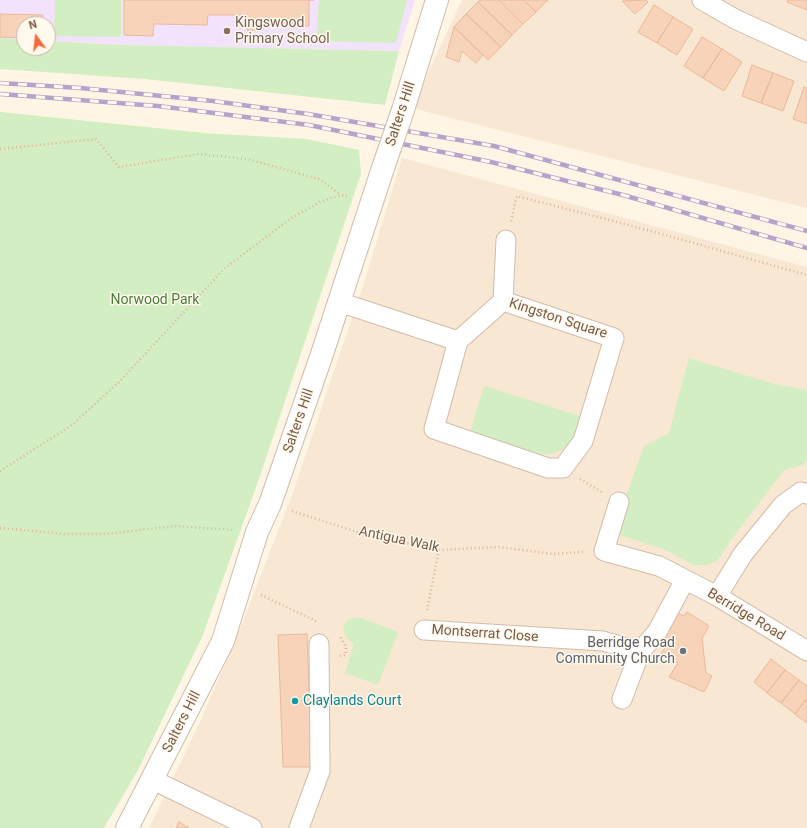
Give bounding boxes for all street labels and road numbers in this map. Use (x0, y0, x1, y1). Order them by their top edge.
street label: Salters Hill (383, 80, 419, 148)
street label: Kingston Square (507, 295, 609, 343)
street label: Salters Hill (280, 387, 318, 455)
street label: Antigua Walk (357, 523, 441, 557)
street label: Berridge Road (704, 585, 788, 645)
street label: Montserrat Close (431, 622, 539, 646)
street label: Salters Hill (159, 688, 205, 756)

